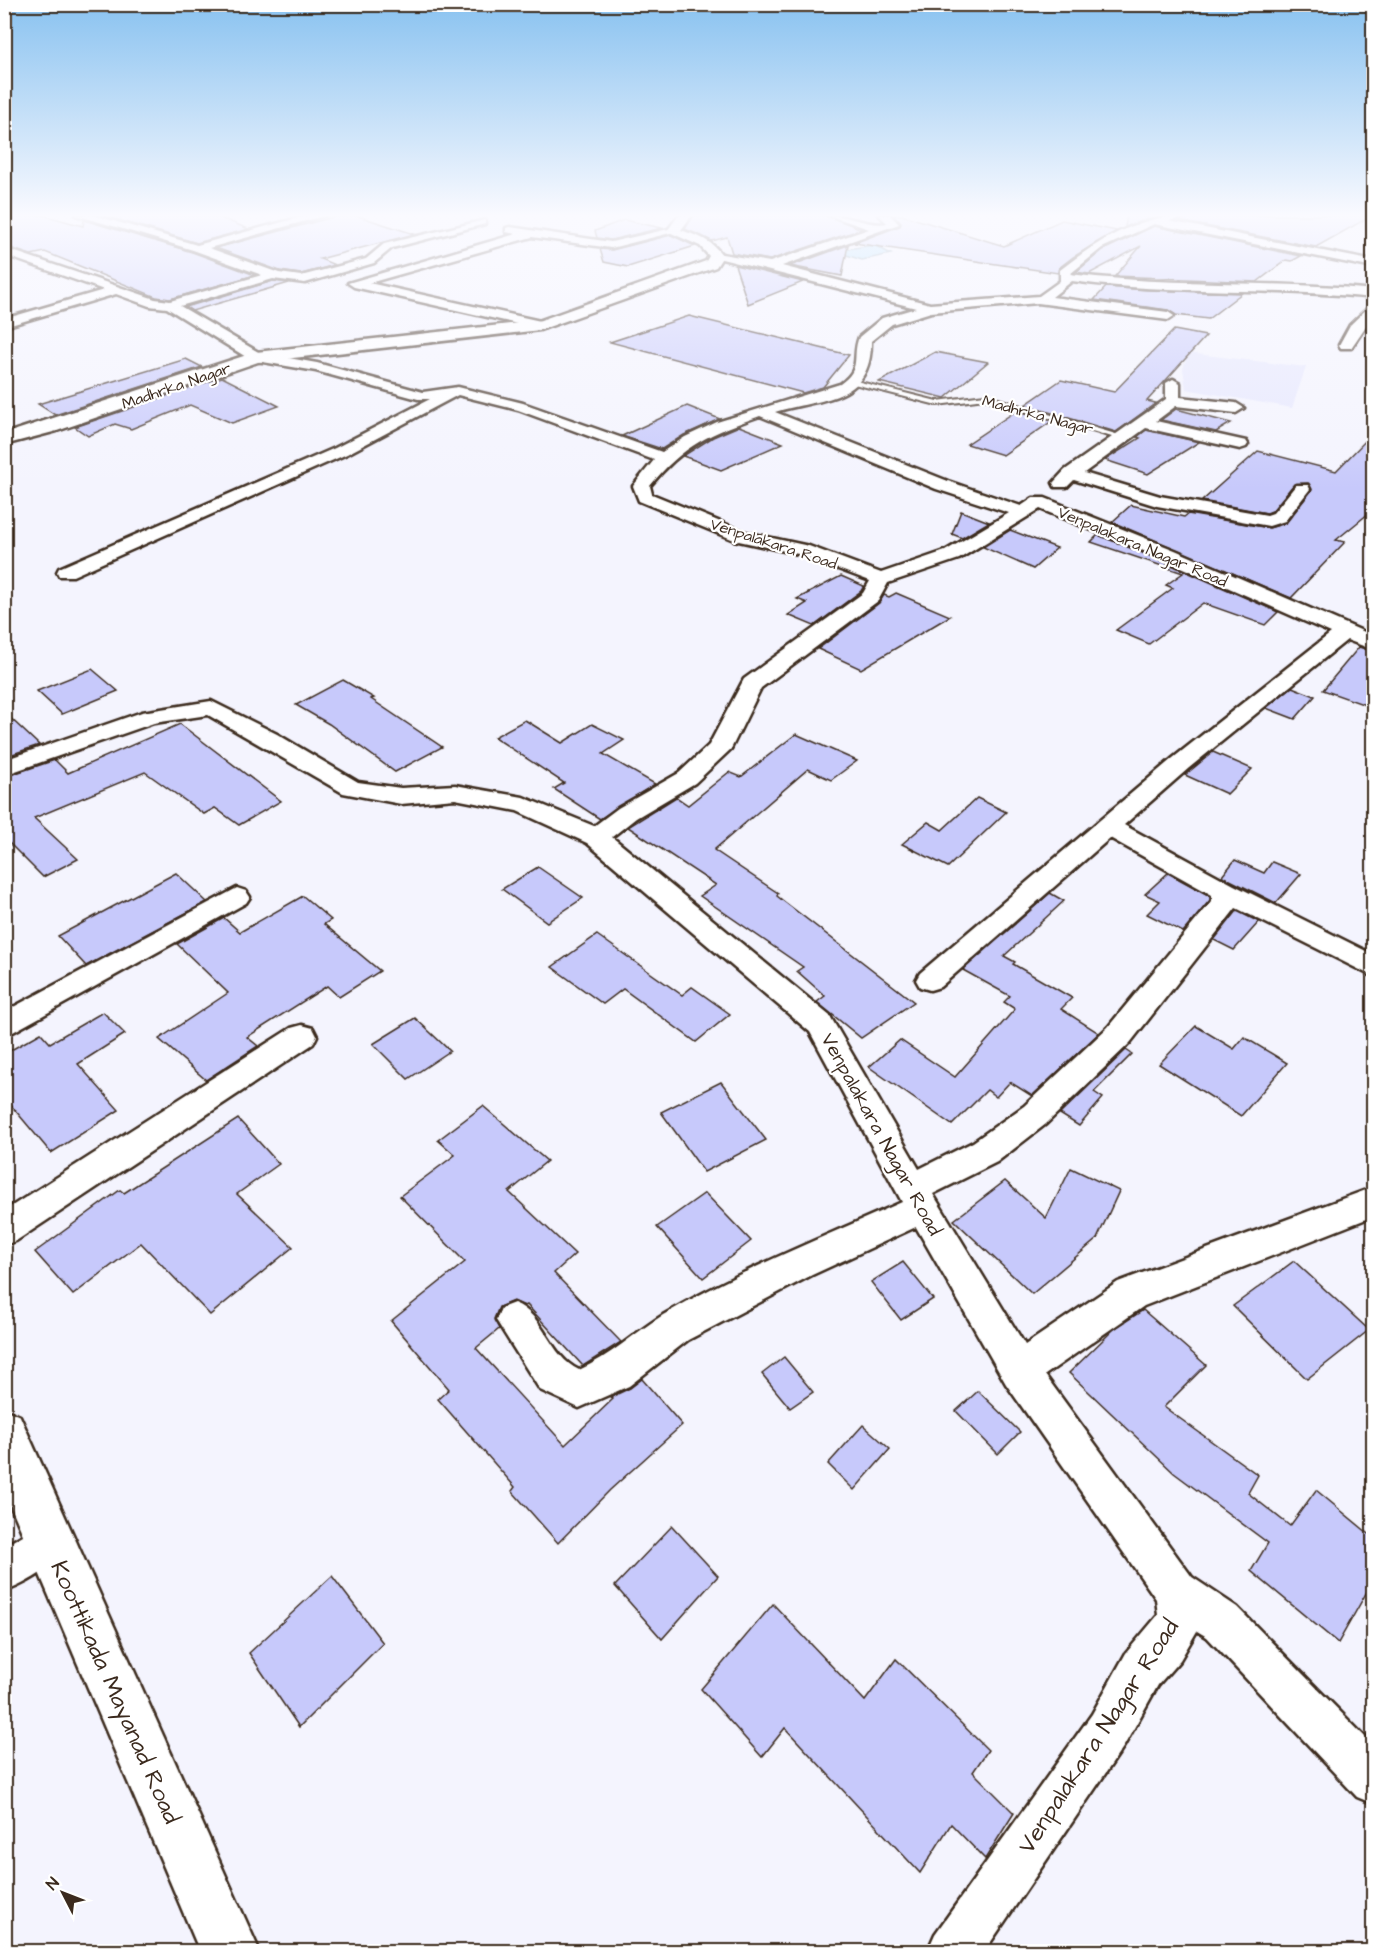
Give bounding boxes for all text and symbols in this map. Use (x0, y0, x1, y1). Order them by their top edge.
street label: Madhrka Nagar (119, 357, 234, 416)
street label: Madhrka Nagar (980, 390, 1096, 441)
street label: Venpalakara Nagar Road (1054, 501, 1231, 594)
street label: Venpalakara Road (707, 513, 840, 575)
street label: Venpalakara Nagar Road (813, 1028, 949, 1241)
street label: Koottikada Mayanad Road (41, 1556, 188, 1830)
street label: Venpalakara Nagar Road (1010, 1613, 1188, 1861)
north arrow (33, 1863, 93, 1923)
text: N (41, 1873, 64, 1895)

